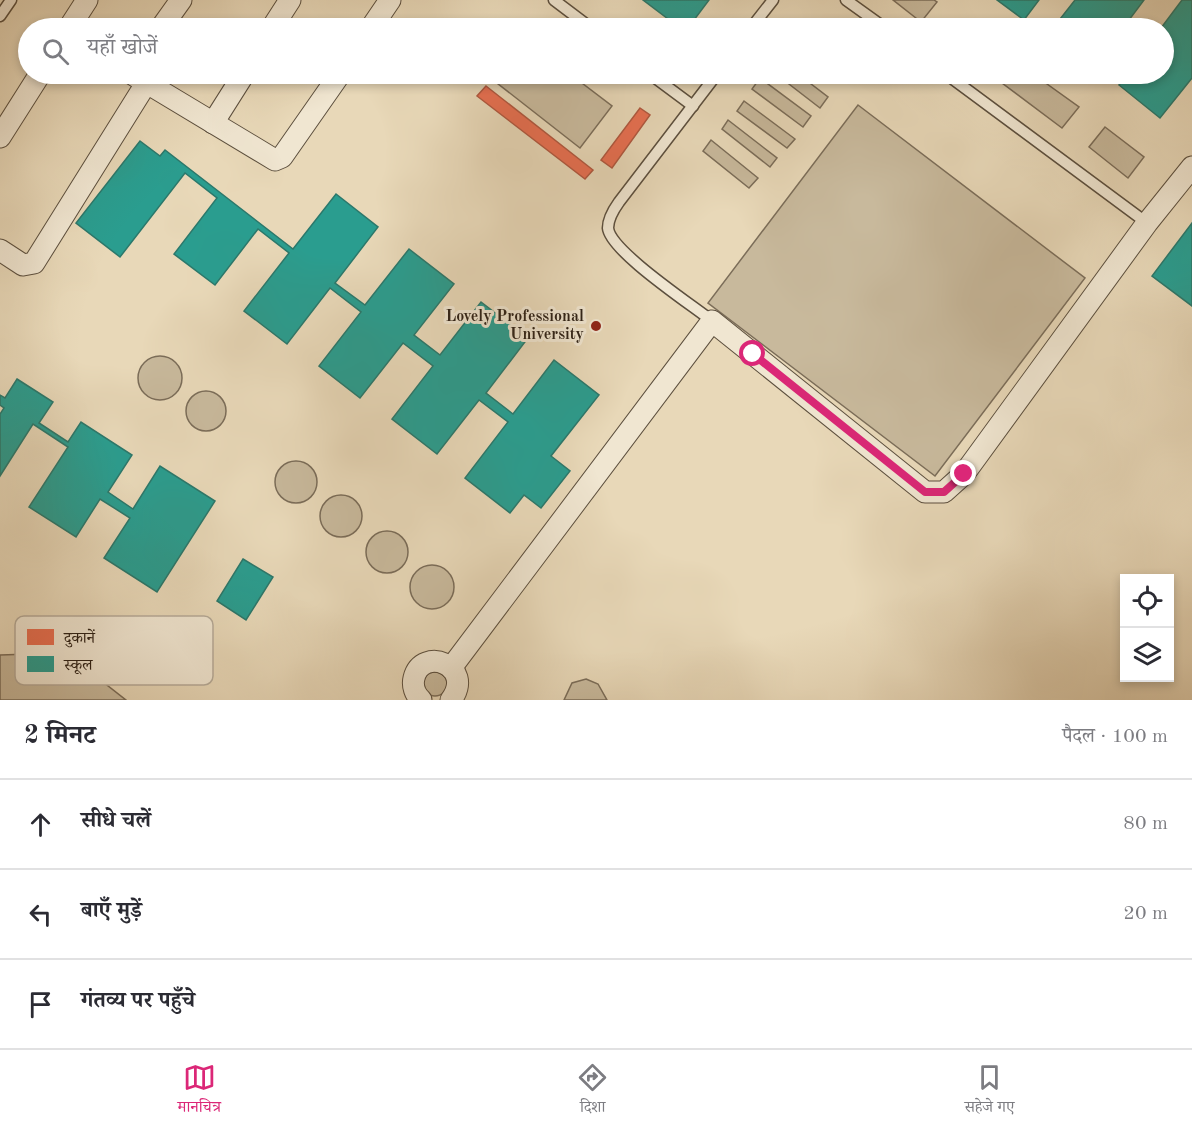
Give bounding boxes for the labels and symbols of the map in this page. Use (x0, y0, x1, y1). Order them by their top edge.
place label: Lovely Professional University (445, 309, 584, 343)
marker: Lovely Professional University (589, 319, 603, 333)
route start (739, 340, 765, 366)
route end (950, 460, 976, 486)
legend (15, 616, 213, 685)
text: दुकानें (63, 628, 96, 648)
text: स्कूल (63, 658, 94, 675)

